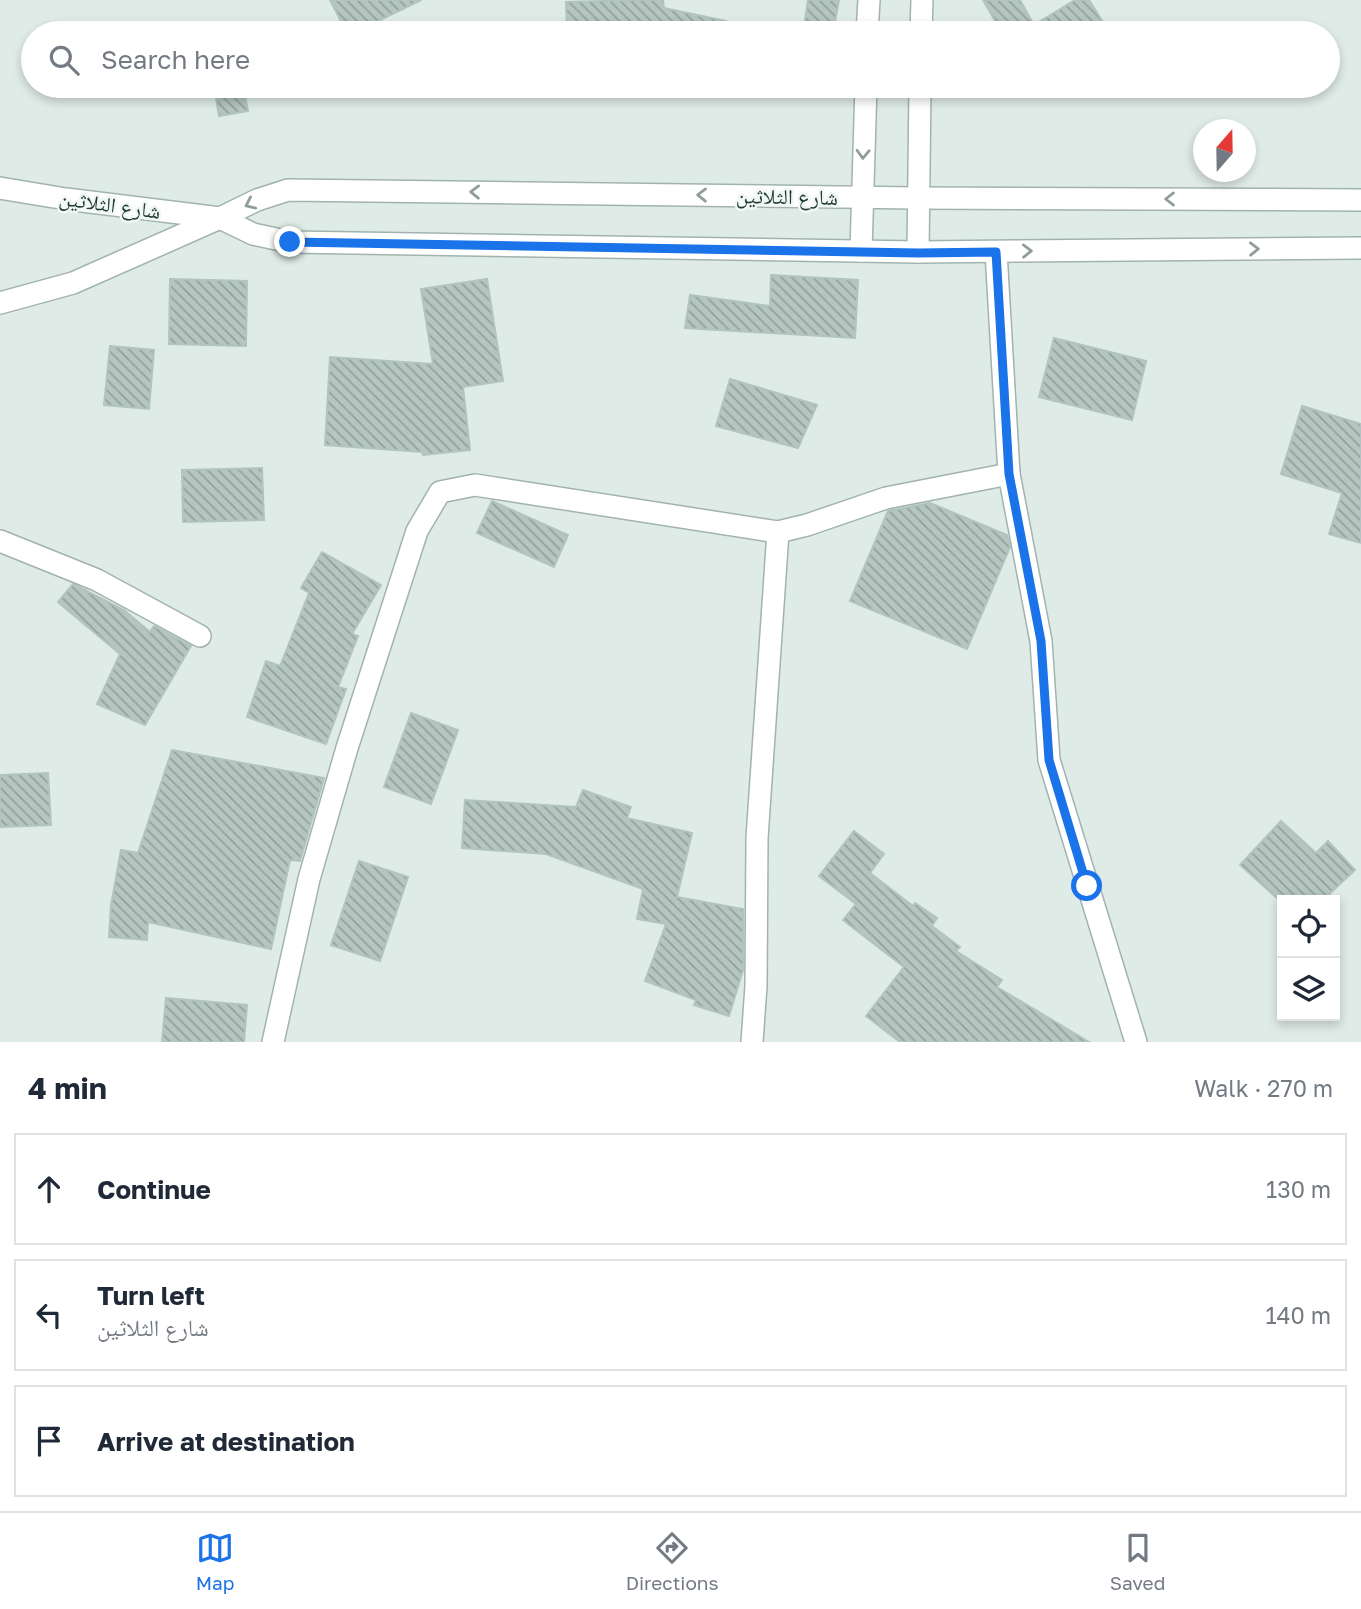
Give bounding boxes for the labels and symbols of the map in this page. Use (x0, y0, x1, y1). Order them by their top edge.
north arrow (1193, 119, 1256, 182)
one-way arrow (856, 149, 871, 160)
street label: شارع الثلاثين (736, 182, 838, 211)
street label: شارع الثلاثين (58, 184, 162, 225)
one-way arrow (469, 185, 480, 200)
one-way arrow (697, 188, 708, 203)
one-way arrow (1165, 191, 1175, 207)
one-way arrow (245, 196, 257, 210)
route end (274, 226, 305, 257)
one-way arrow (1249, 241, 1260, 257)
one-way arrow (1022, 244, 1033, 259)
route start (1071, 870, 1102, 901)

